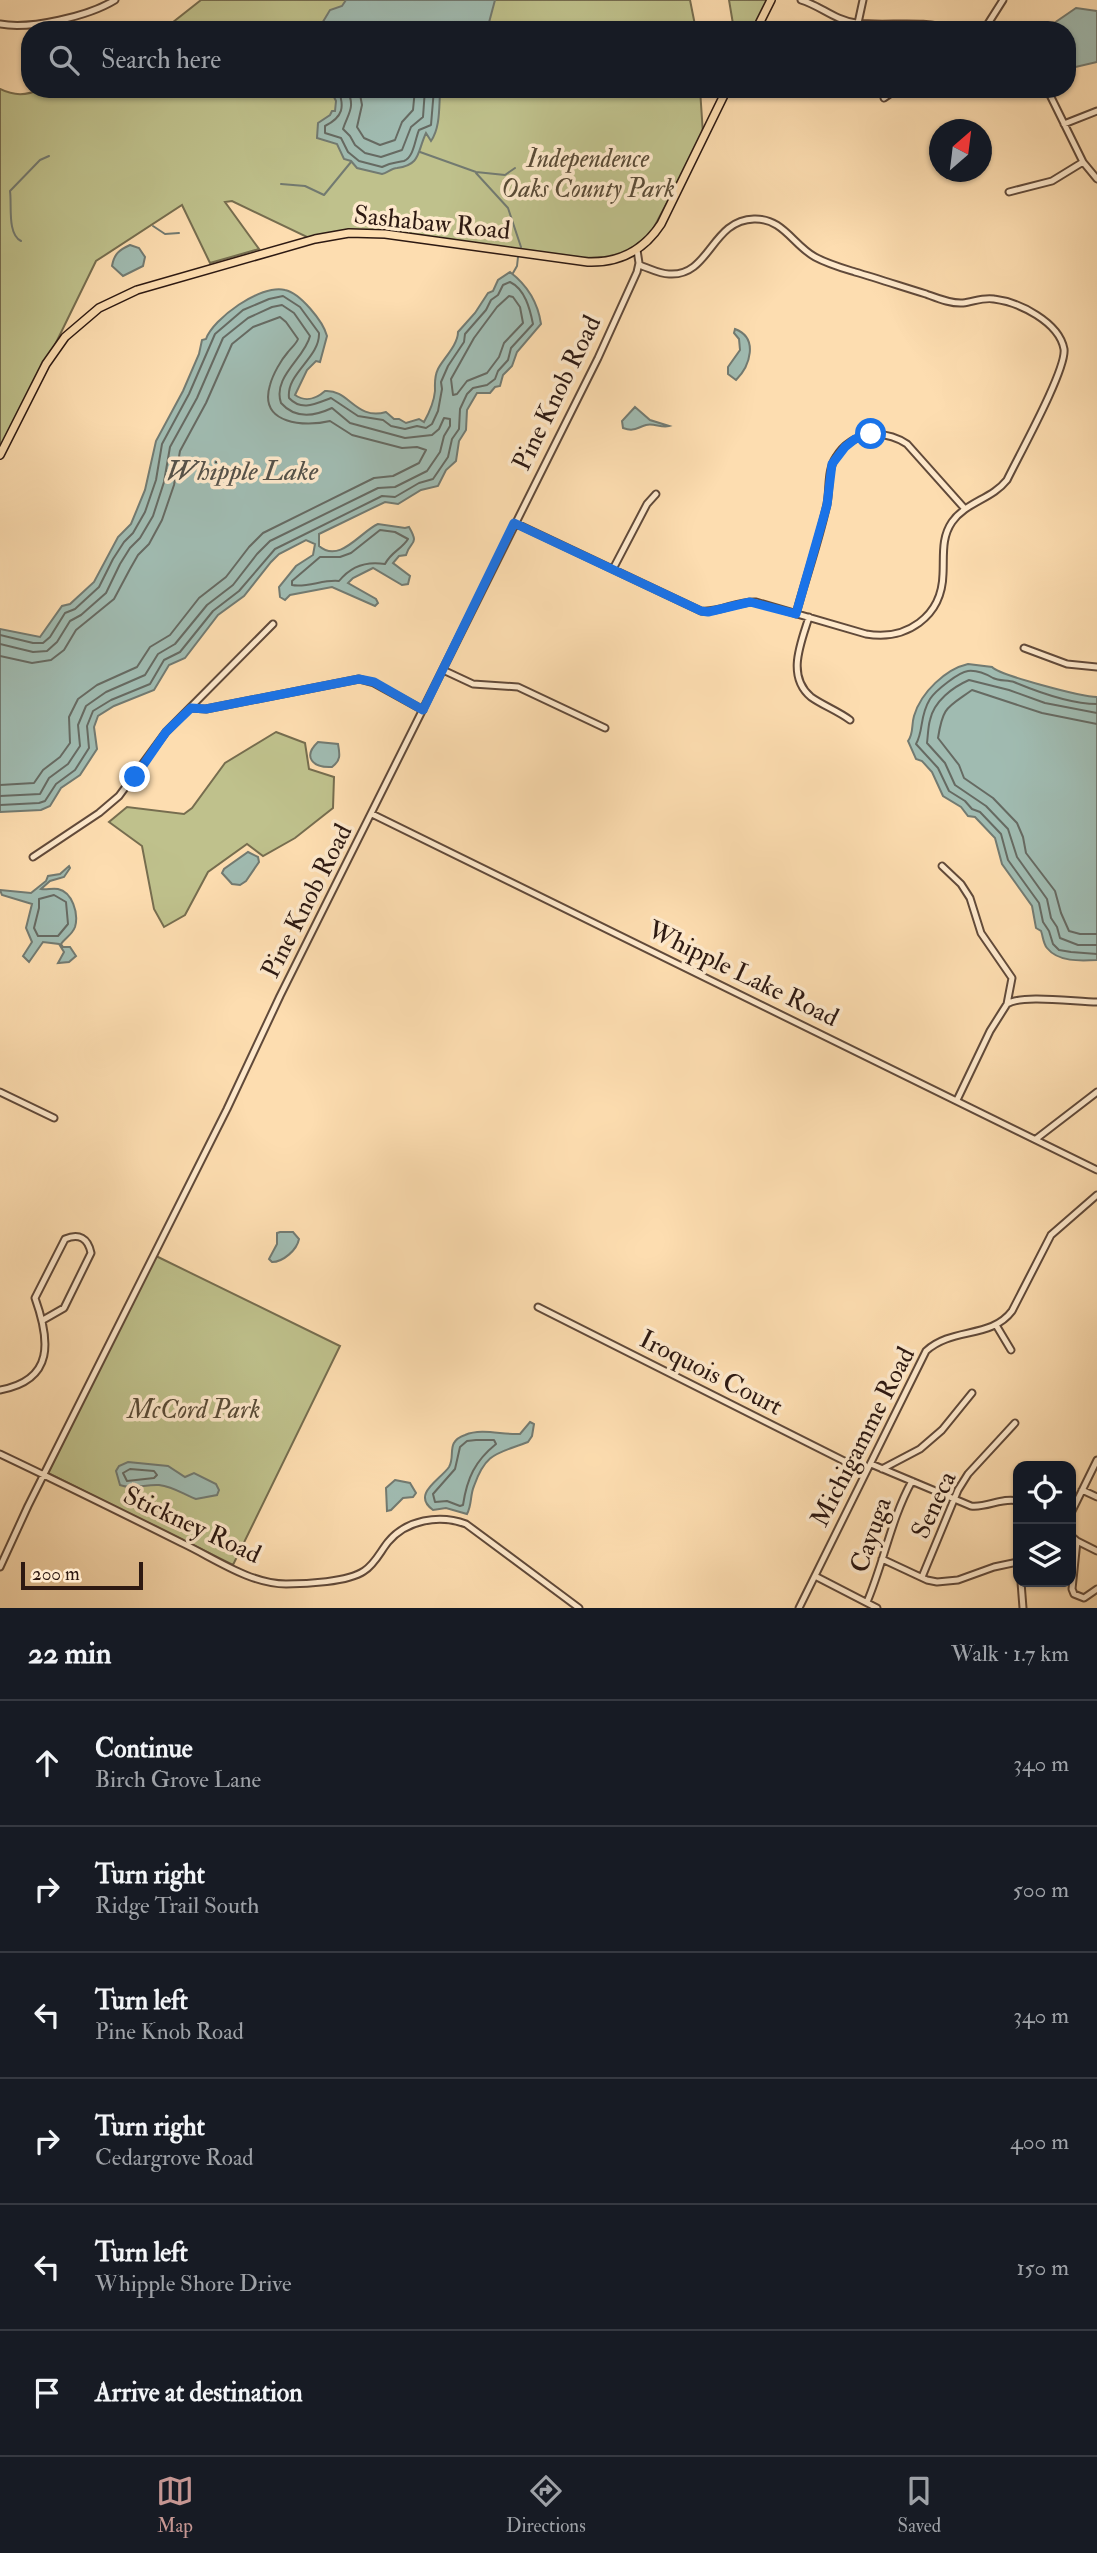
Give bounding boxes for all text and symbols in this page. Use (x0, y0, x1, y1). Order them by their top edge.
search box (21, 21, 1076, 98)
icon: search (45, 41, 83, 79)
text: Search here (101, 44, 221, 76)
north arrow (929, 119, 992, 182)
park label: Independence Oaks County Park (501, 143, 675, 205)
street label: Sashabaw Road (352, 199, 512, 247)
street label: Pine Knob Road (506, 310, 608, 476)
route start (855, 418, 886, 449)
water label: Whipple Lake (166, 454, 319, 489)
route end (119, 761, 150, 792)
street label: Pine Knob Road (255, 819, 360, 983)
street label: Whipple Lake Road (641, 913, 844, 1035)
street label: Iroquois Court (634, 1323, 788, 1423)
street label: Michigamme Road (804, 1342, 922, 1532)
park label: McCord Park (125, 1394, 261, 1426)
map controls (1013, 1461, 1076, 1587)
button: locate (1013, 1461, 1076, 1524)
street label: Seneca (905, 1466, 964, 1544)
street label: Stickney Road (118, 1479, 266, 1571)
street label: Cayuga (843, 1493, 899, 1577)
button: layers (1013, 1524, 1076, 1587)
scale bar (21, 1559, 144, 1591)
text: 200 m (32, 1562, 80, 1586)
text: 22 min (28, 1635, 111, 1672)
text: Walk · 1.7 km (951, 1639, 1069, 1668)
text: Continue (95, 1733, 193, 1765)
icon: ahead (28, 1744, 66, 1782)
text: 340 m (1013, 1749, 1069, 1778)
text: Birch Grove Lane (95, 1765, 261, 1794)
text: Turn right (95, 1859, 205, 1891)
icon: right (28, 1870, 66, 1908)
text: 500 m (1013, 1875, 1069, 1904)
text: Ridge Trail South (95, 1891, 259, 1920)
text: Turn left (95, 1985, 188, 2017)
icon: left (28, 1996, 66, 2034)
text: 340 m (1013, 2001, 1069, 2030)
text: Pine Knob Road (95, 2017, 244, 2046)
text: Turn right (95, 2111, 205, 2143)
icon: right (28, 2122, 66, 2160)
text: 400 m (1010, 2127, 1069, 2156)
text: Cedargrove Road (95, 2143, 254, 2172)
text: Turn left (95, 2237, 188, 2269)
icon: left (28, 2248, 66, 2286)
text: 150 m (1016, 2253, 1069, 2282)
text: Whipple Shore Drive (95, 2269, 292, 2298)
icon: arrive (28, 2374, 66, 2412)
text: Arrive at destination (95, 2377, 303, 2409)
tab: Map (156, 2472, 194, 2538)
tab: Directions (506, 2472, 586, 2538)
tab: Saved (898, 2472, 941, 2538)

